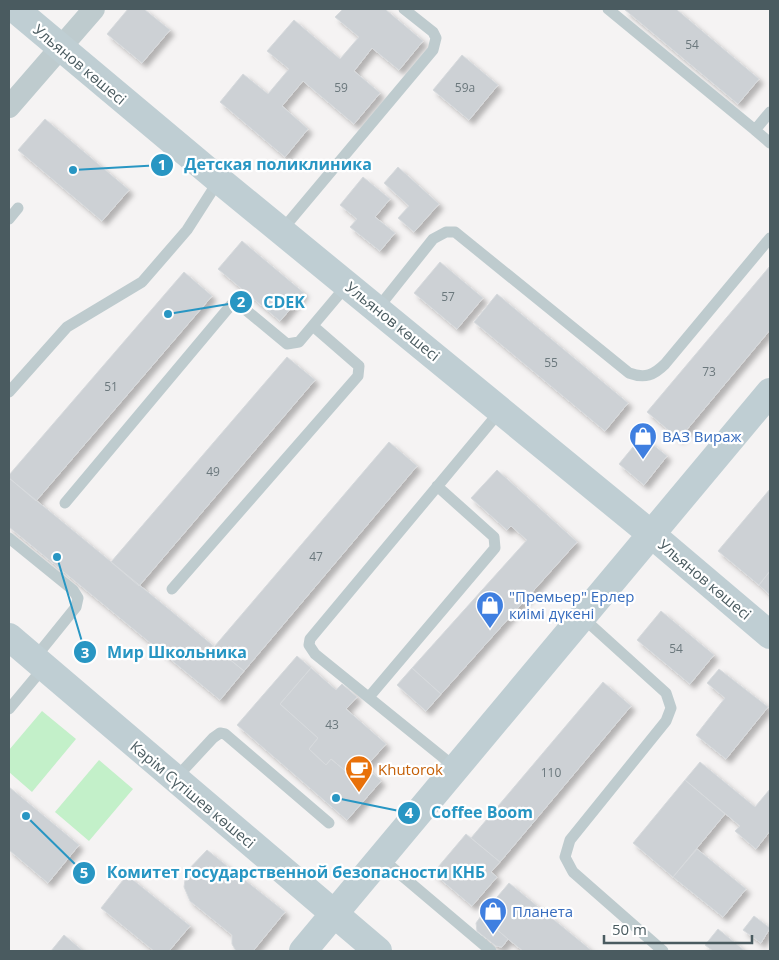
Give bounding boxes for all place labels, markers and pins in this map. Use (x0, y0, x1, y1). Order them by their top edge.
callout: Детская поликлиника (150, 149, 382, 180)
callout: CDEK (228, 286, 315, 317)
shop icon: ВАЗ Вираж (628, 421, 658, 460)
place label: ВАЗ Вираж (662, 426, 742, 446)
place label: "Премьер" Ерлер киімі дүкені (509, 586, 635, 623)
shop icon: "Премьер" Ерлер киімі дүкені (475, 590, 505, 629)
callout: Мир Школьника (72, 637, 257, 668)
cafe icon: Khutorok (344, 754, 374, 793)
place label: Khutorok (378, 759, 443, 779)
callout: Coffee Boom (396, 797, 543, 828)
callout: Комитет государственной безопасности КНБ (71, 857, 495, 888)
shop icon: Планета (478, 896, 508, 935)
place label: Планета (512, 901, 573, 921)

